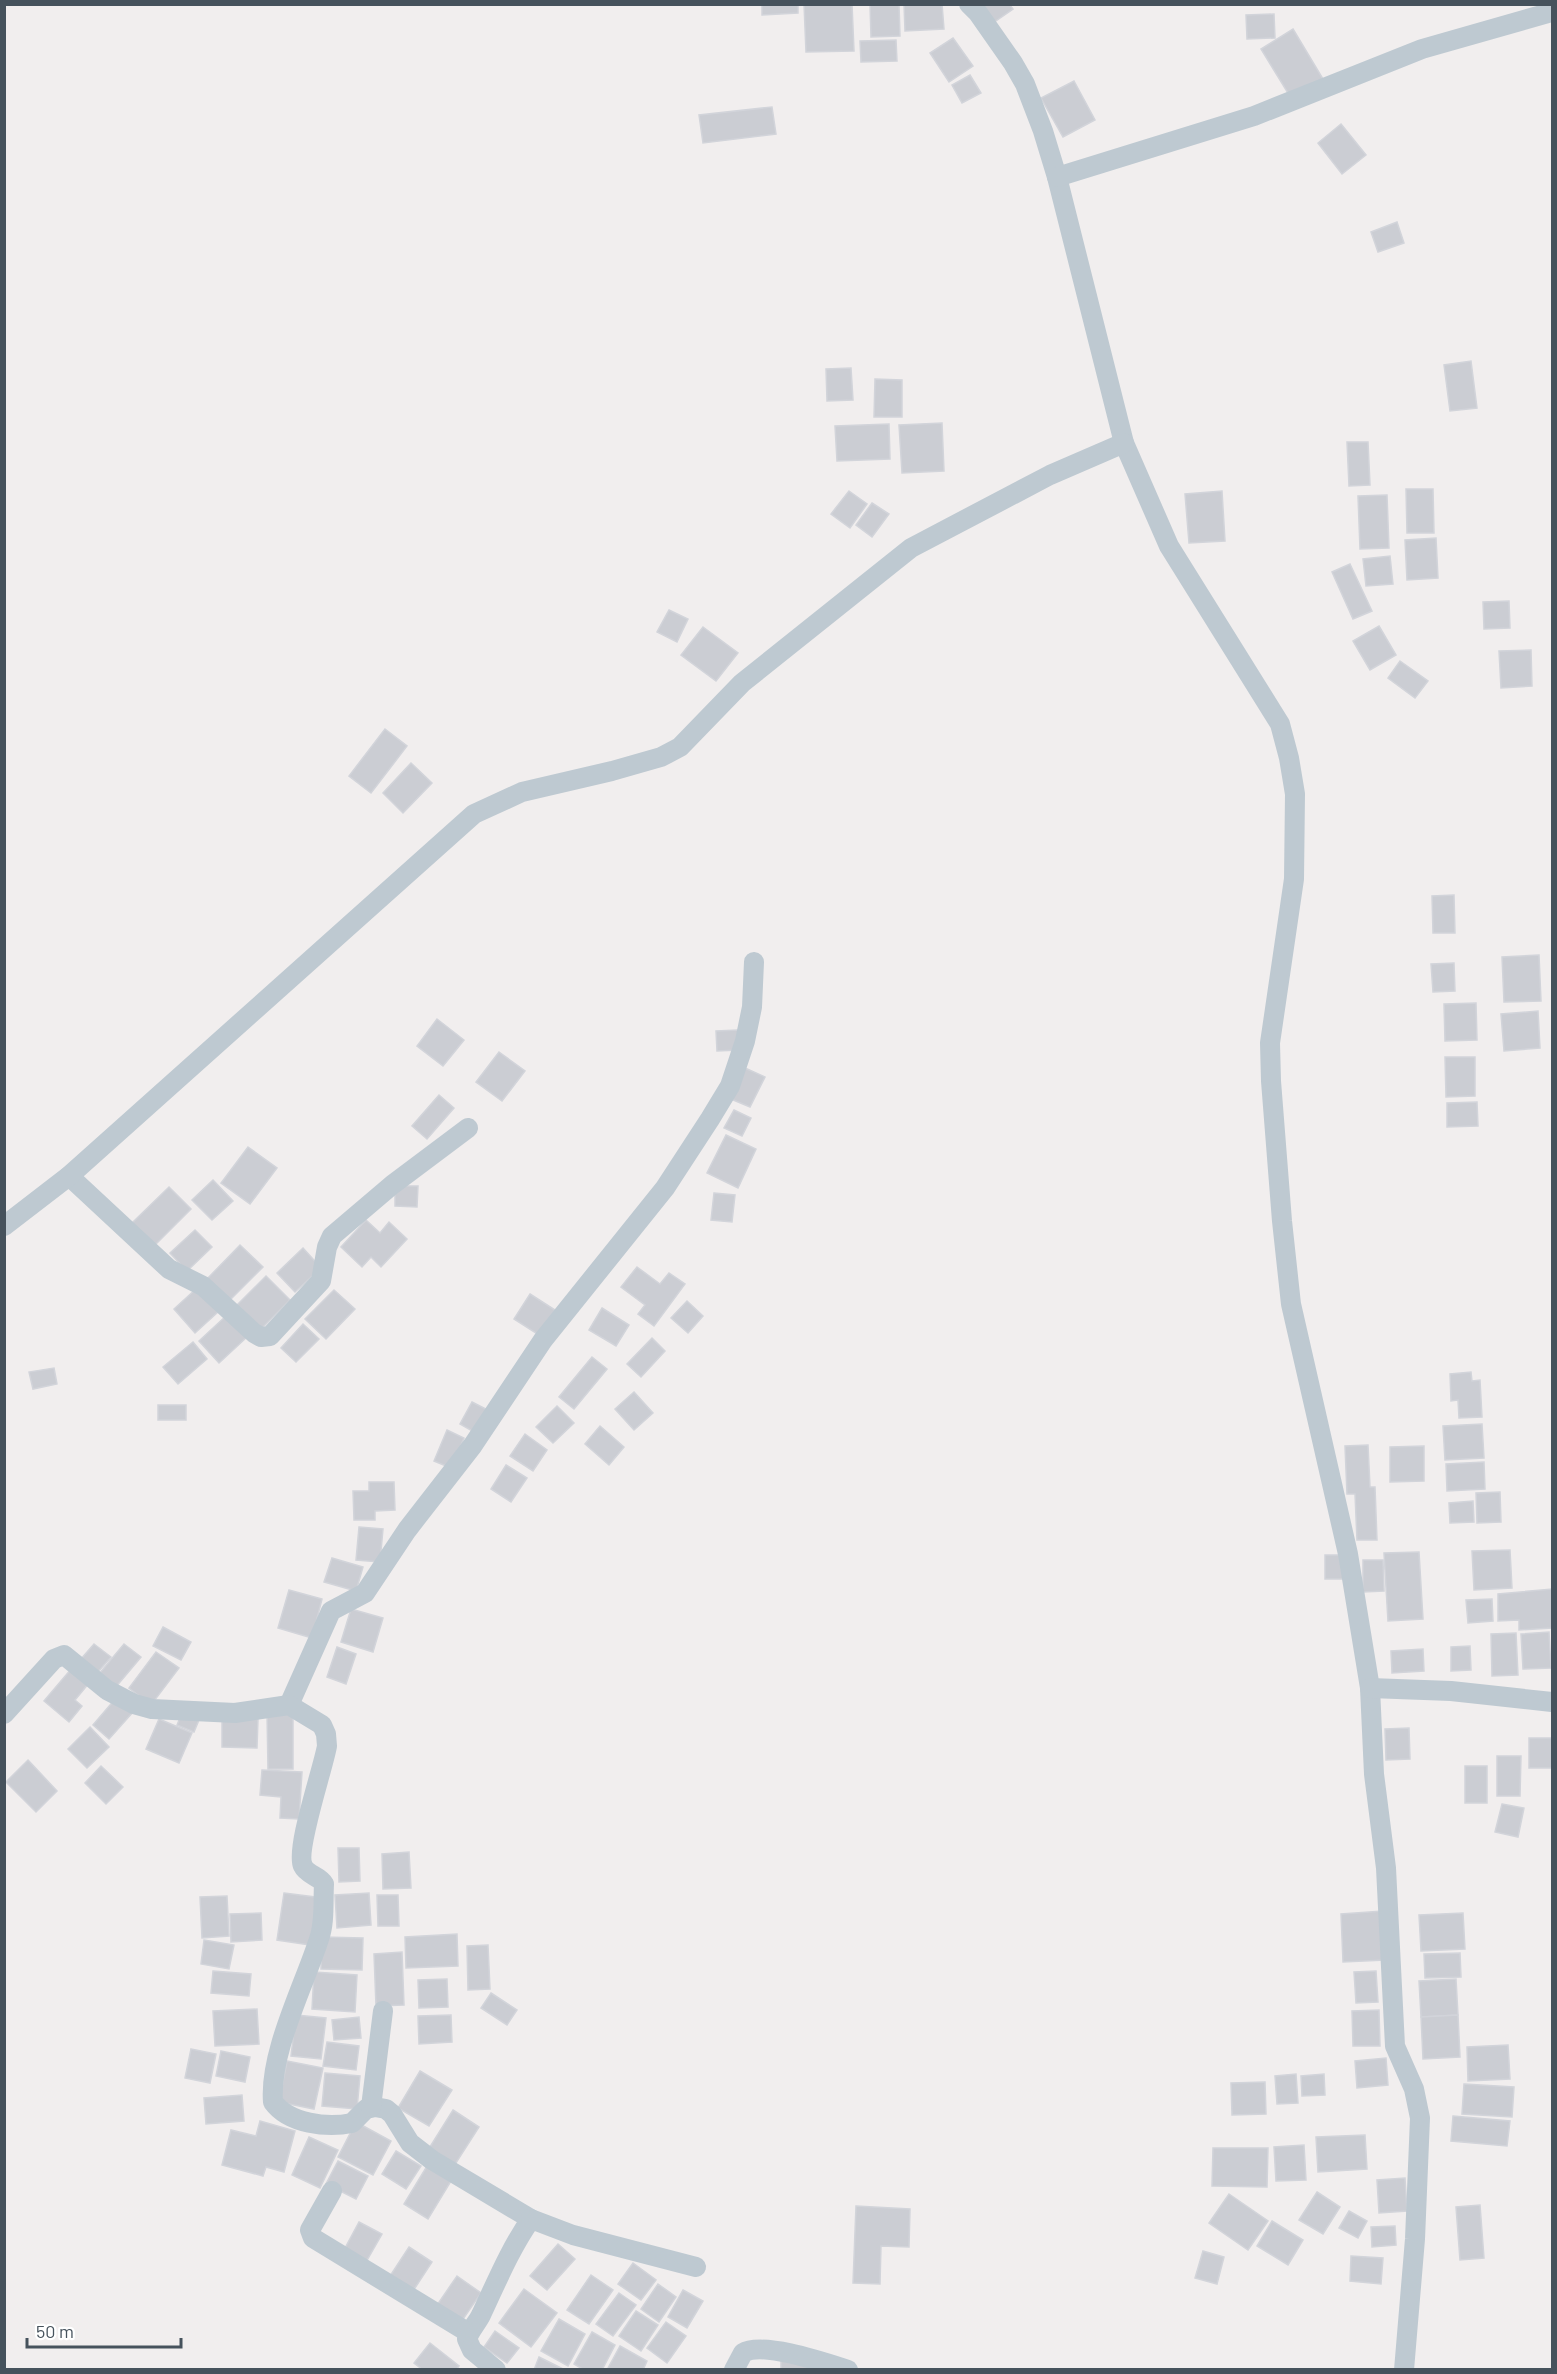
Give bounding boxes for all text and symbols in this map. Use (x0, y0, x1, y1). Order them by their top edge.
scale bar (27, 2311, 182, 2349)
text: 50 m (36, 2320, 74, 2342)

